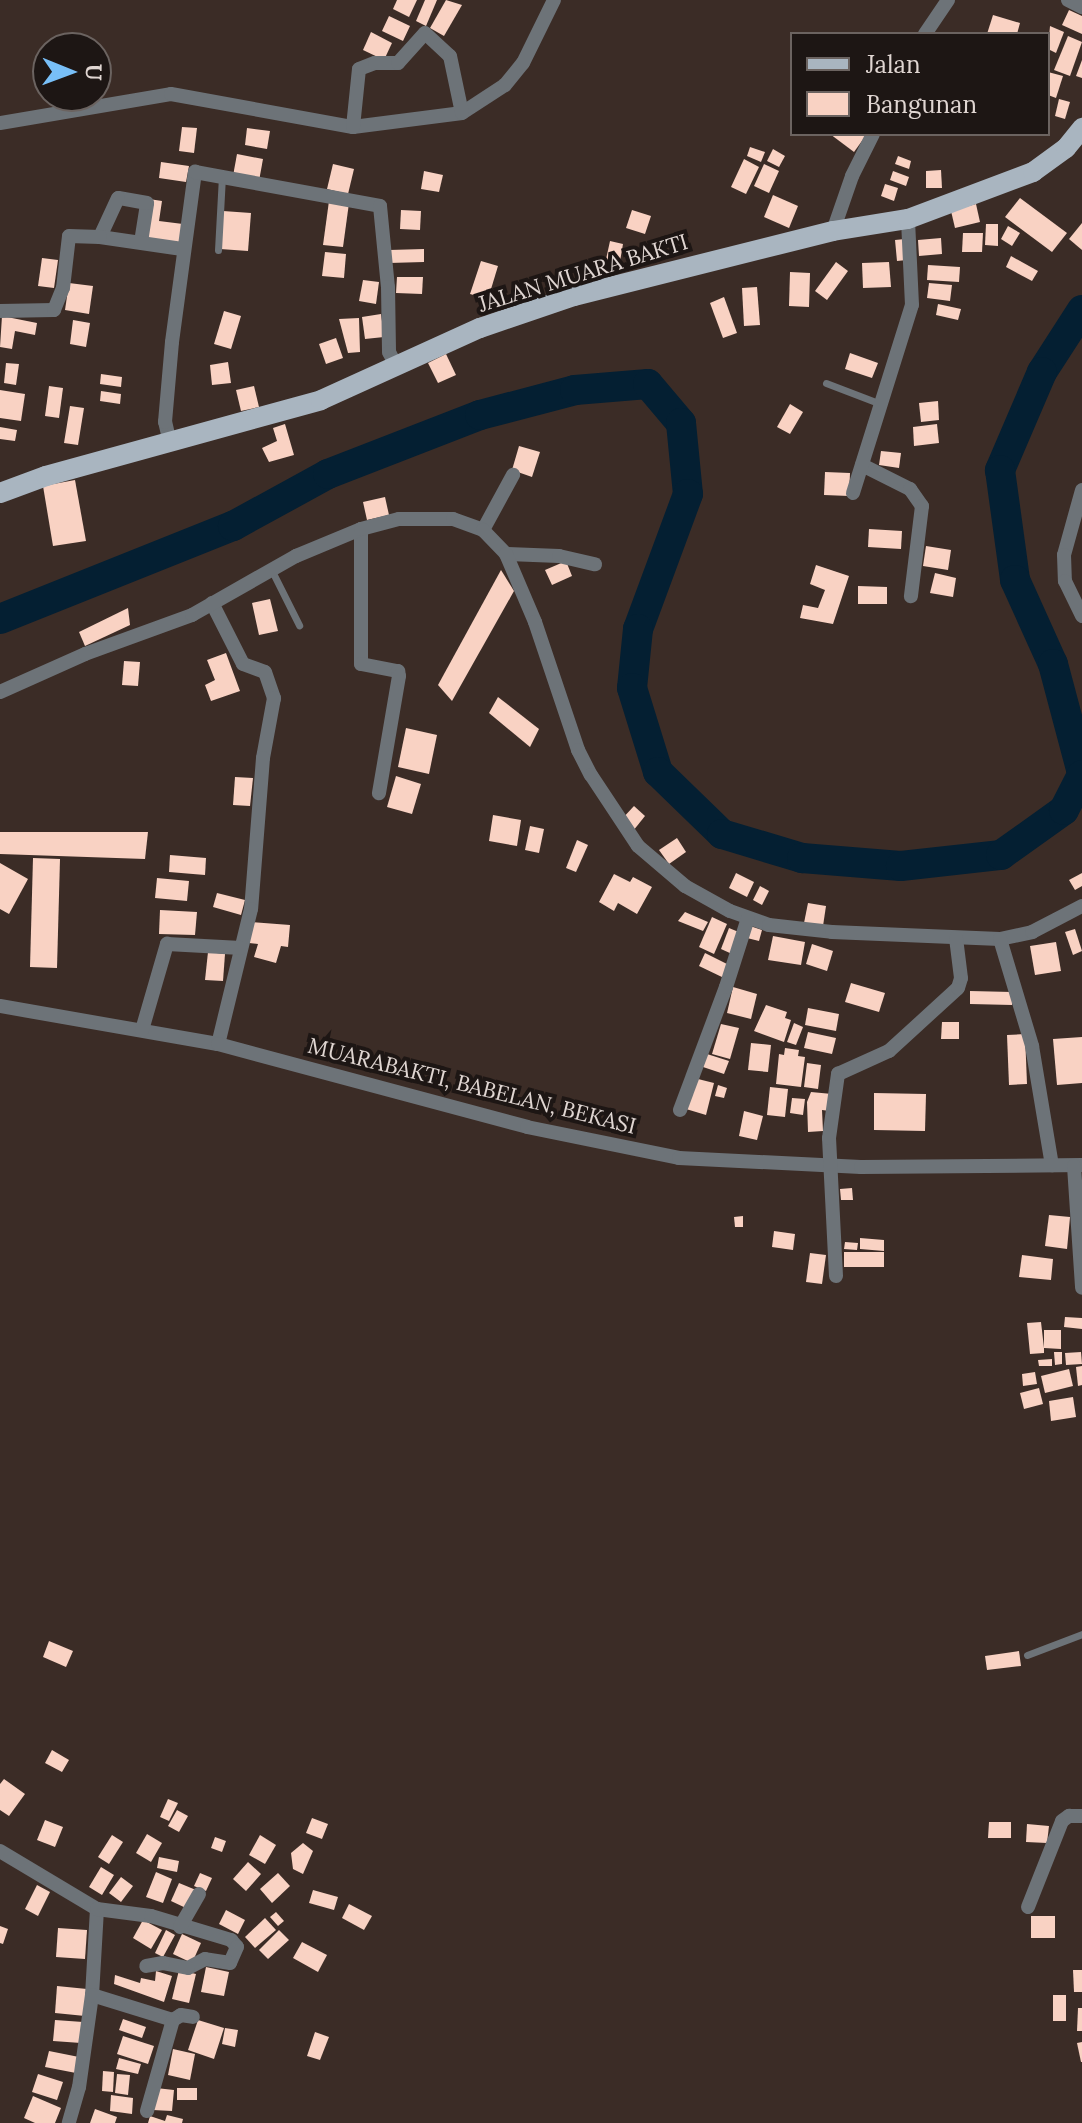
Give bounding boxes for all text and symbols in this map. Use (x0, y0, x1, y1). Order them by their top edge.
north arrow (32, 32, 112, 112)
legend (790, 32, 1050, 136)
text: Jalan (866, 49, 920, 80)
text: U (80, 64, 108, 81)
text: Bangunan (866, 89, 977, 120)
street label: JALAN MUARA BAKTI (475, 229, 691, 317)
street label: MUARABAKTI, BABELAN, BEKASI (305, 1032, 639, 1140)

